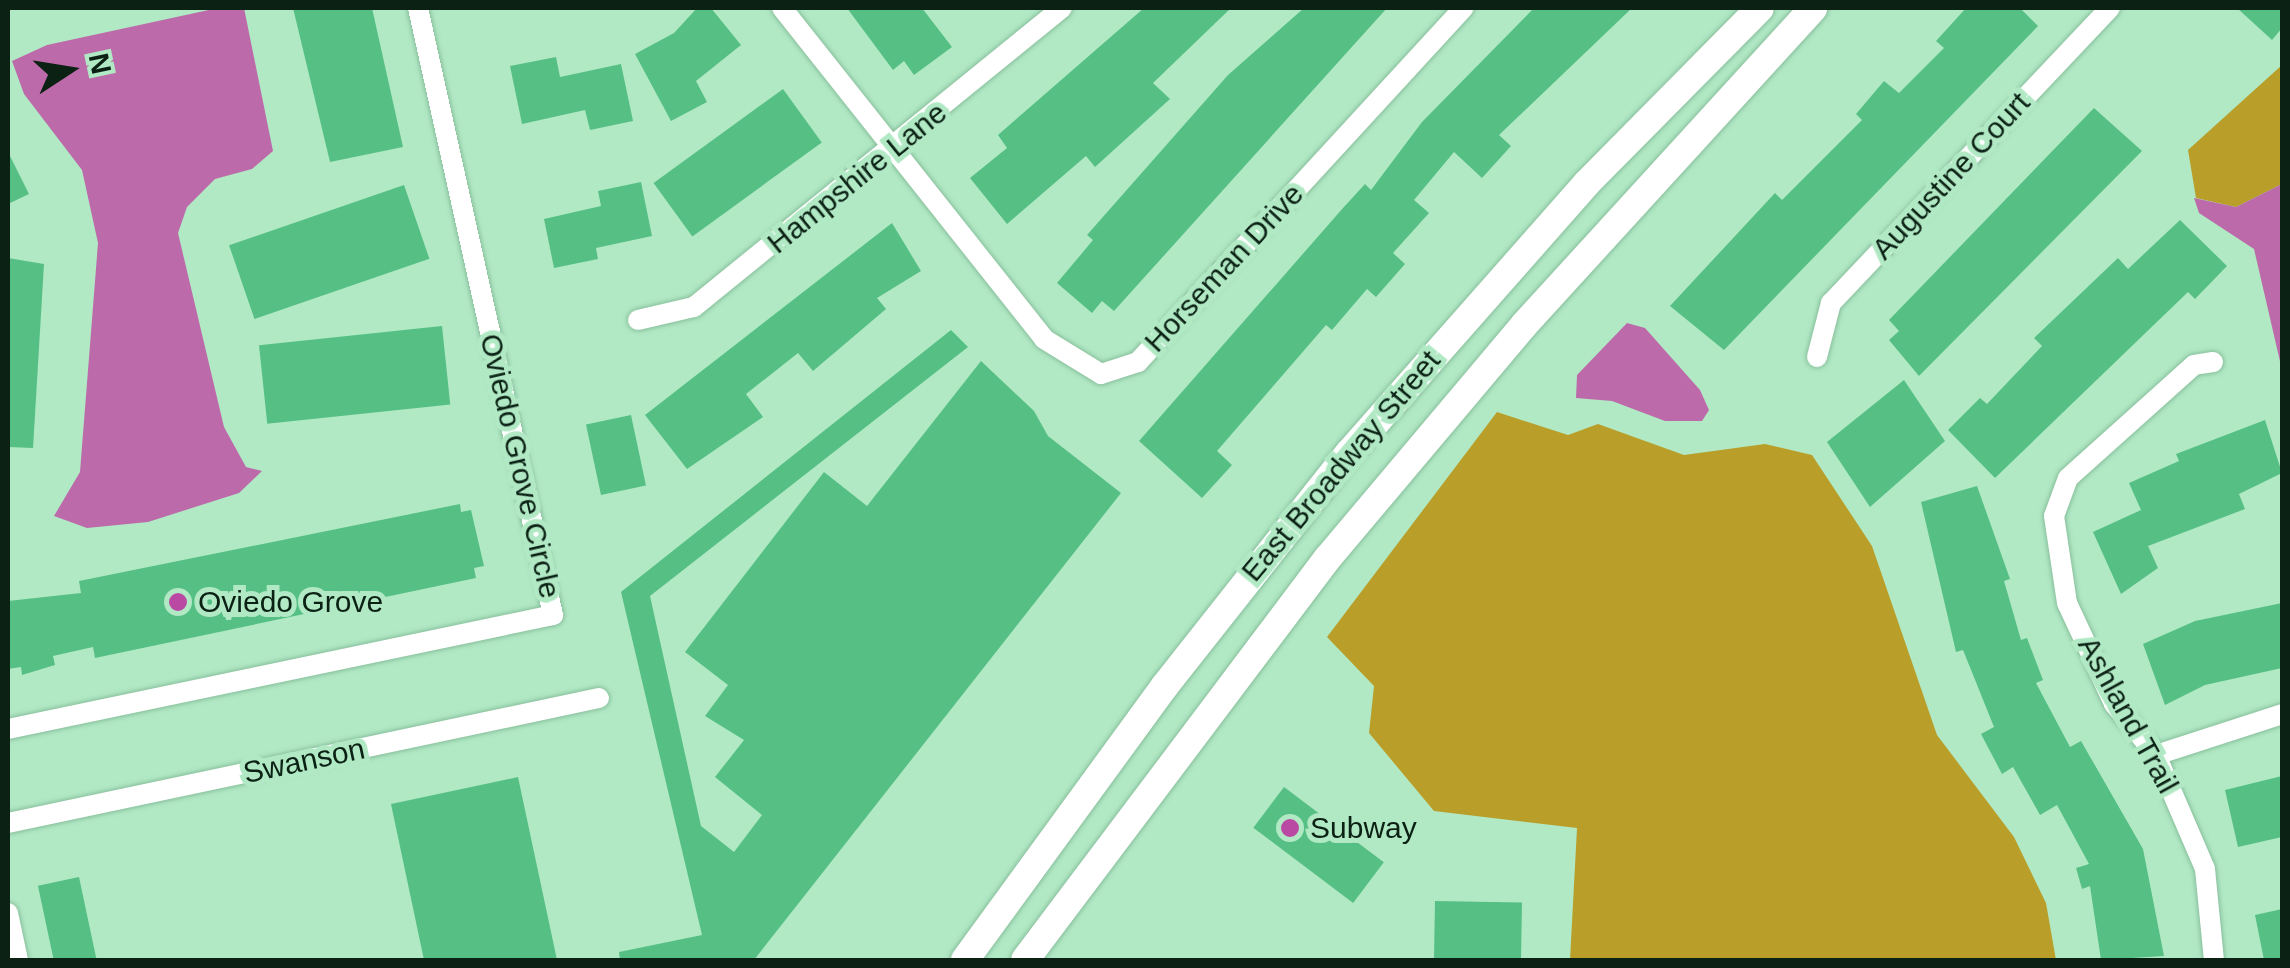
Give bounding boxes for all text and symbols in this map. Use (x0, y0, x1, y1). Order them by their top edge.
north arrow (20, 20, 120, 120)
text: N (83, 51, 117, 77)
street label: Augustine Court (1864, 85, 2038, 267)
street label: Hampshire Lane (760, 95, 954, 261)
street label: Horseman Drive (1137, 176, 1311, 360)
street label: Oviedo Grove Circle (472, 330, 568, 602)
street label: East Broadway Street (1234, 343, 1448, 589)
place label: Oviedo Grove (198, 584, 383, 620)
marker: Oviedo Grove (167, 591, 189, 613)
street label: Ashland Trail (2070, 630, 2186, 800)
street label: Swanson (240, 731, 368, 791)
place label: Subway (1310, 810, 1417, 846)
marker: Subway (1279, 817, 1301, 839)

